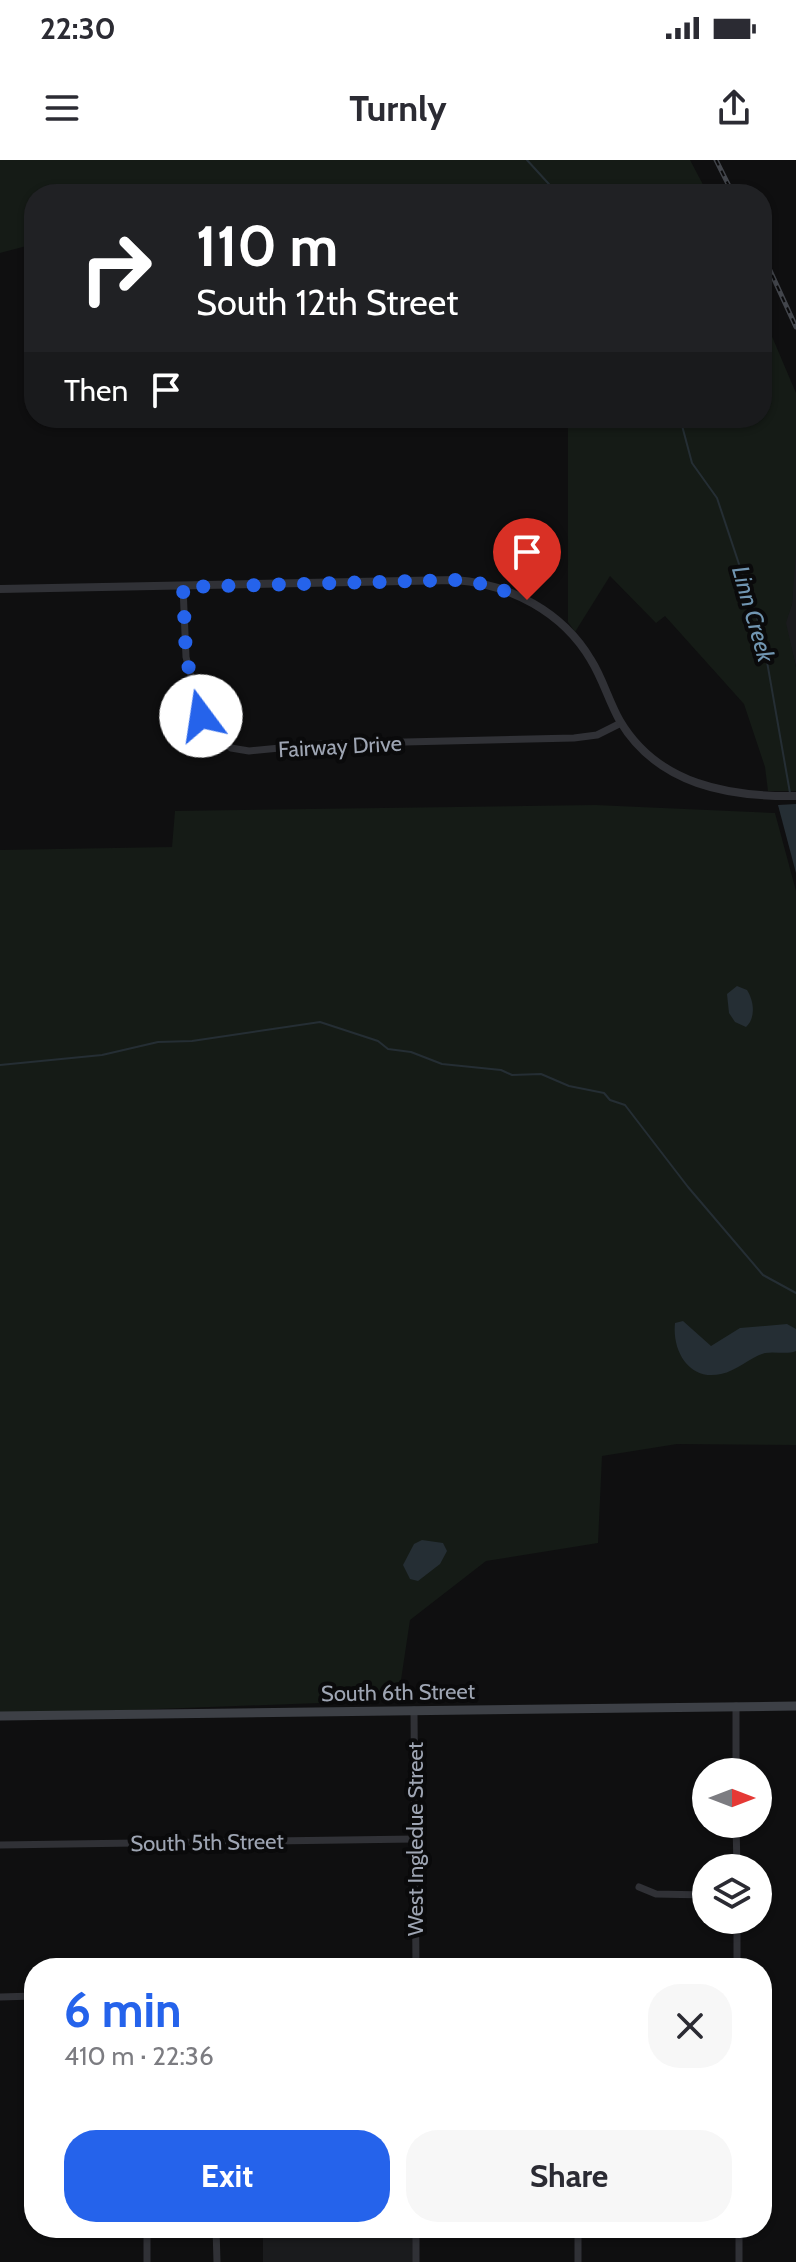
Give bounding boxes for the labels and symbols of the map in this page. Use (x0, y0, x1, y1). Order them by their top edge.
pin (493, 518, 561, 600)
water label: Linn Creek (726, 562, 781, 666)
position arrow (159, 674, 243, 758)
street label: Fairway Drive (277, 730, 403, 763)
street label: South 6th Street (321, 1678, 476, 1707)
street label: West Ingledue Street (402, 1741, 429, 1936)
north arrow (692, 1758, 772, 1838)
street label: South 5th Street (130, 1828, 285, 1857)

